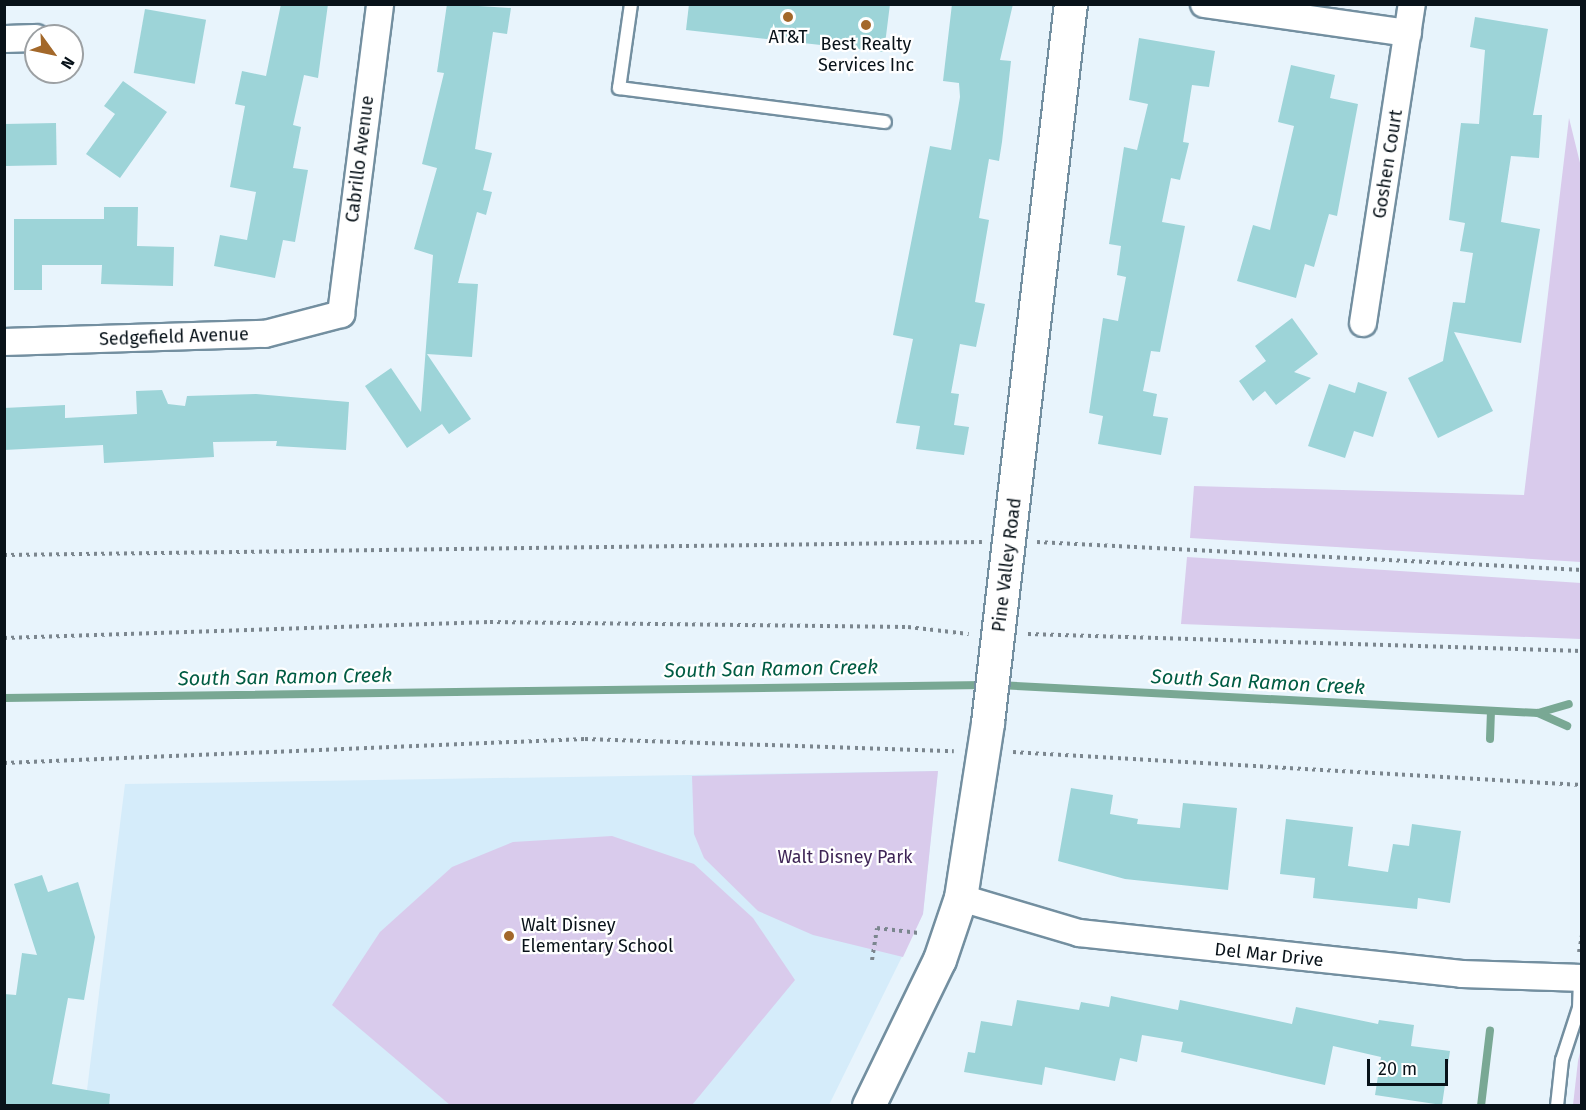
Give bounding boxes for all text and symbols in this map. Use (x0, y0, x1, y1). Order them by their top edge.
marker: AT&T (781, 10, 795, 24)
marker: Best Realty Services Inc (859, 18, 873, 32)
north arrow (24, 24, 84, 84)
place label: AT&T (768, 26, 808, 48)
place label: Best Realty Services Inc (818, 34, 914, 76)
text: N (57, 53, 79, 73)
street label: Cabrillo Avenue (341, 94, 379, 224)
street label: Goshen Court (1369, 108, 1407, 220)
street label: Sedgefield Avenue (99, 324, 249, 350)
street label: Pine Valley Road (988, 497, 1026, 633)
water label: South San Ramon Creek (664, 655, 878, 683)
water label: South San Ramon Creek (178, 663, 392, 691)
water label: South San Ramon Creek (1150, 664, 1366, 700)
park label: Walt Disney Park (778, 846, 912, 868)
place label: Walt Disney Elementary School (521, 915, 673, 958)
marker: Walt Disney Elementary School (502, 929, 516, 943)
street label: Del Mar Drive (1214, 939, 1324, 971)
scale bar (1370, 1047, 1451, 1085)
text: 20 m (1378, 1058, 1417, 1080)

